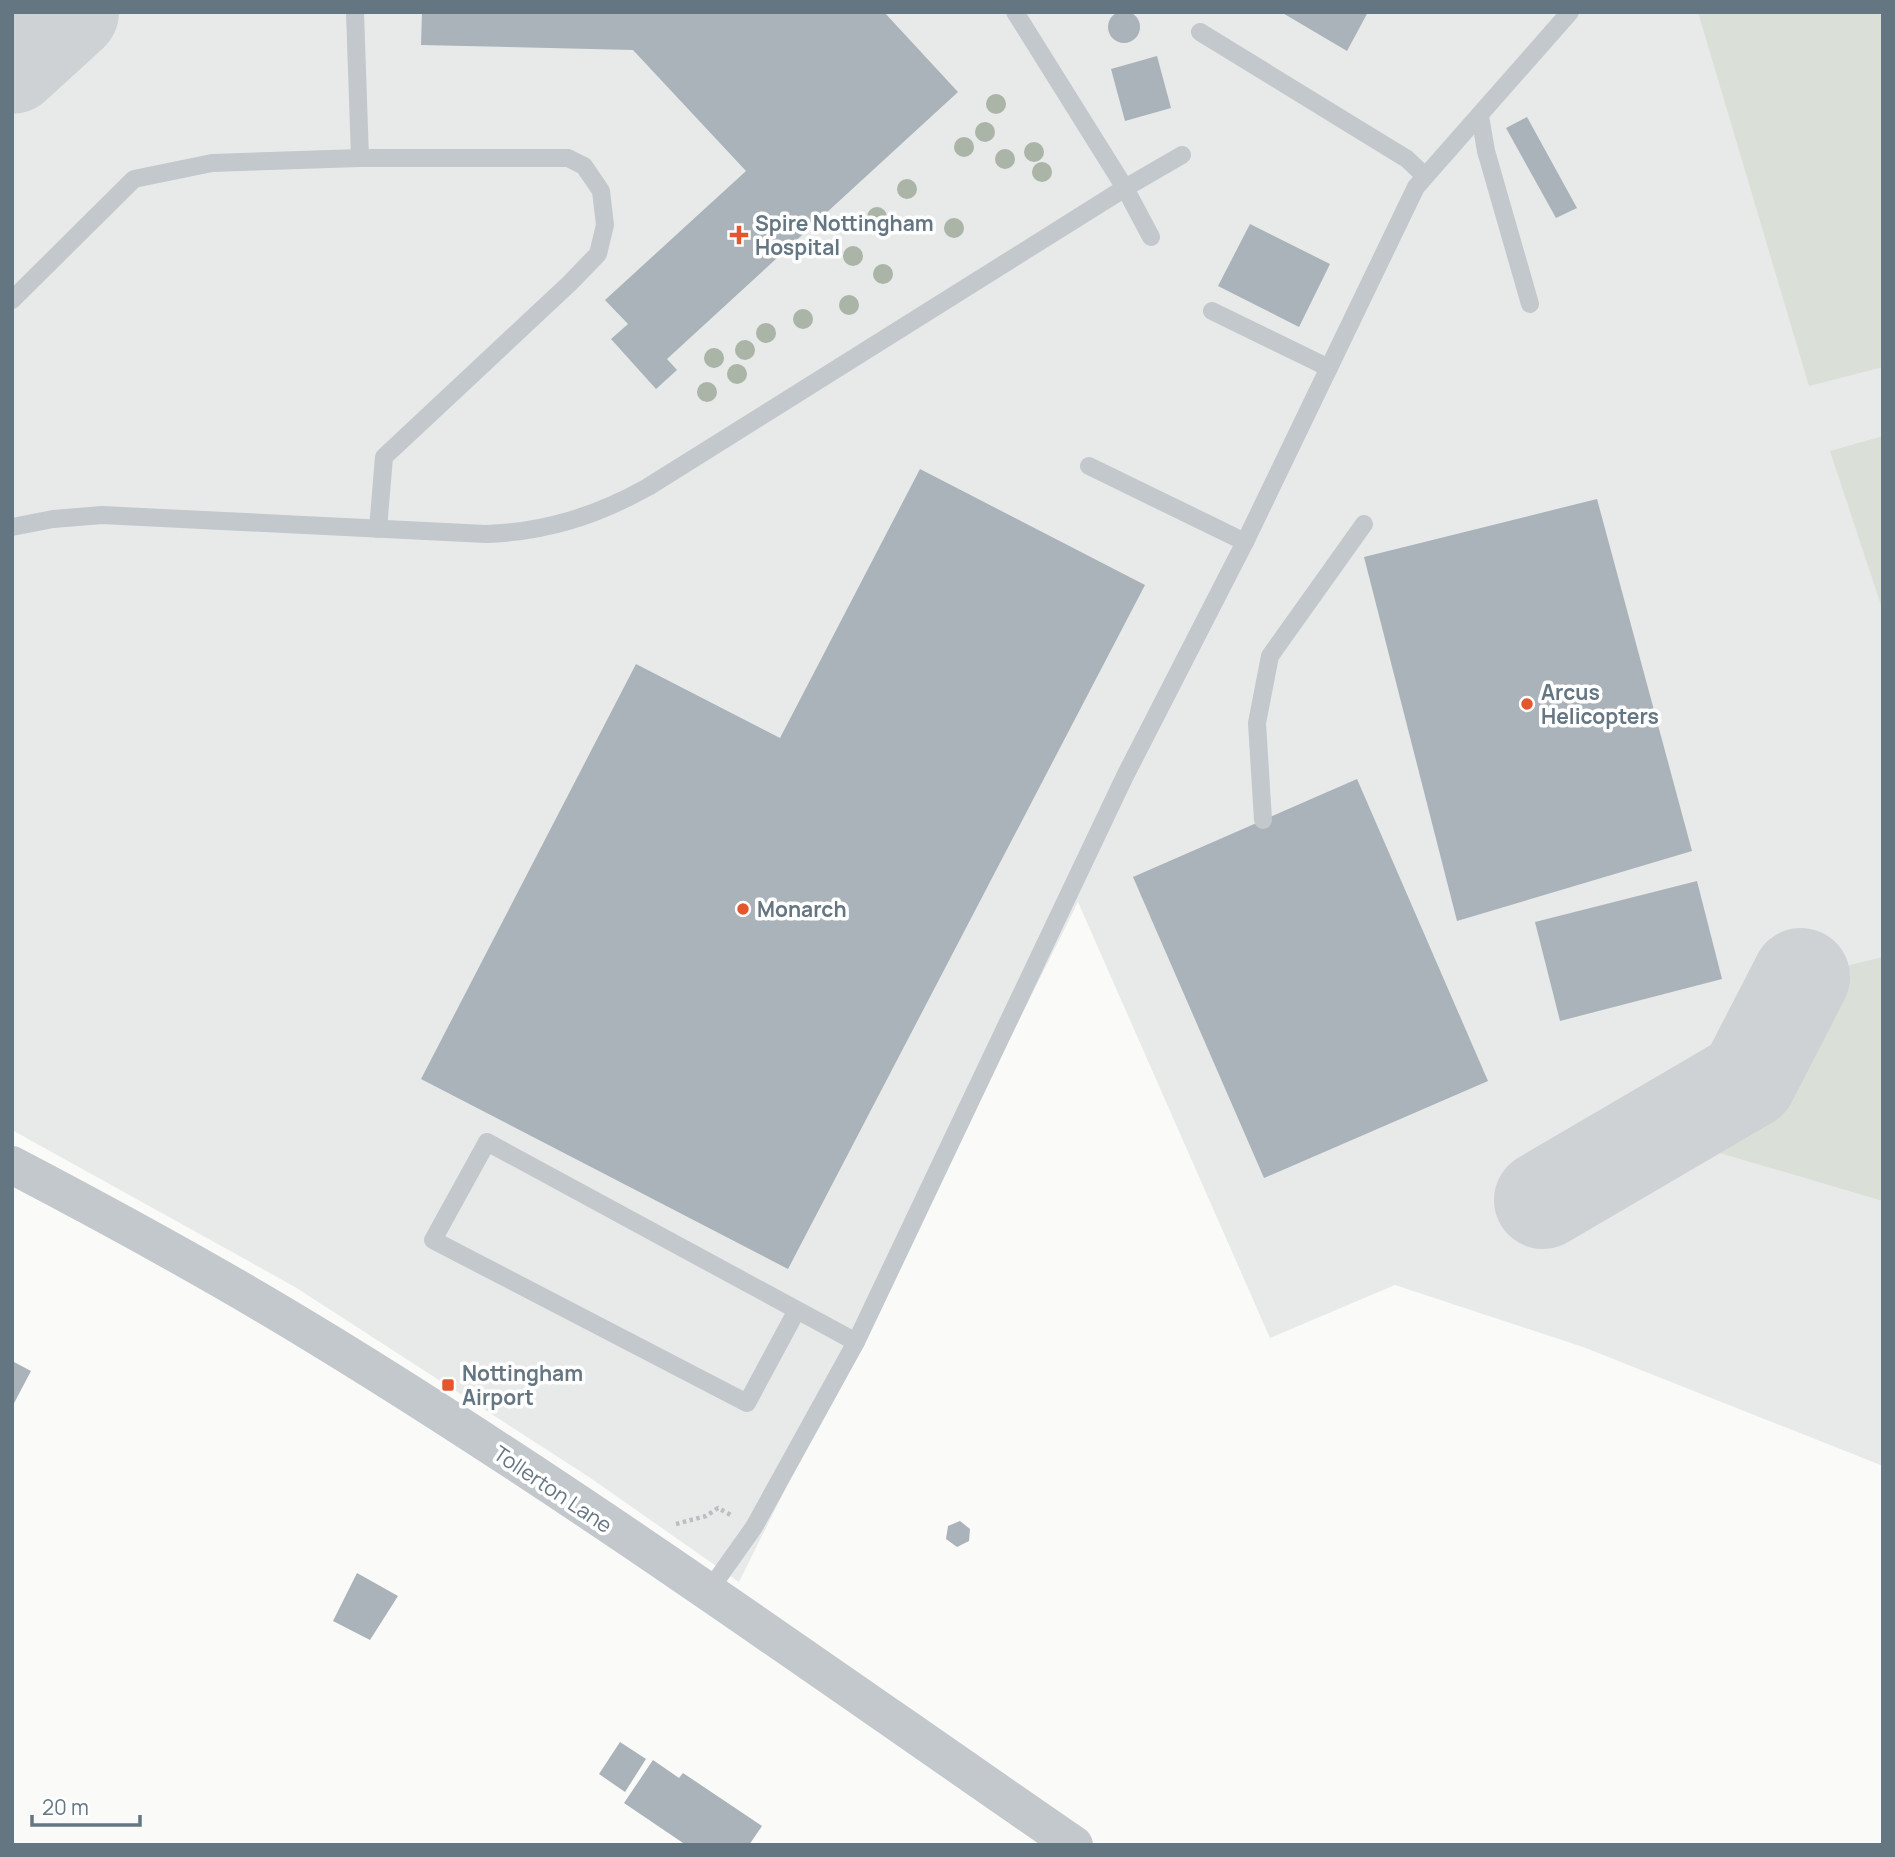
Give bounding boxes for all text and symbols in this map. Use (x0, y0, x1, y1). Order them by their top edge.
place label: Spire Nottingham Hospital (755, 209, 934, 261)
marker: Spire Nottingham Hospital (729, 225, 749, 245)
place label: Arcus Helicopters (1541, 678, 1659, 730)
marker: Arcus Helicopters (1519, 696, 1535, 712)
place label: Monarch (757, 895, 847, 923)
marker: Monarch (735, 901, 751, 917)
place label: Nottingham Airport (462, 1359, 583, 1411)
marker: Nottingham Airport (440, 1377, 456, 1393)
street label: Tollerton Lane (488, 1439, 618, 1539)
scale bar (32, 1784, 140, 1828)
text: 20 m (42, 1793, 89, 1821)

